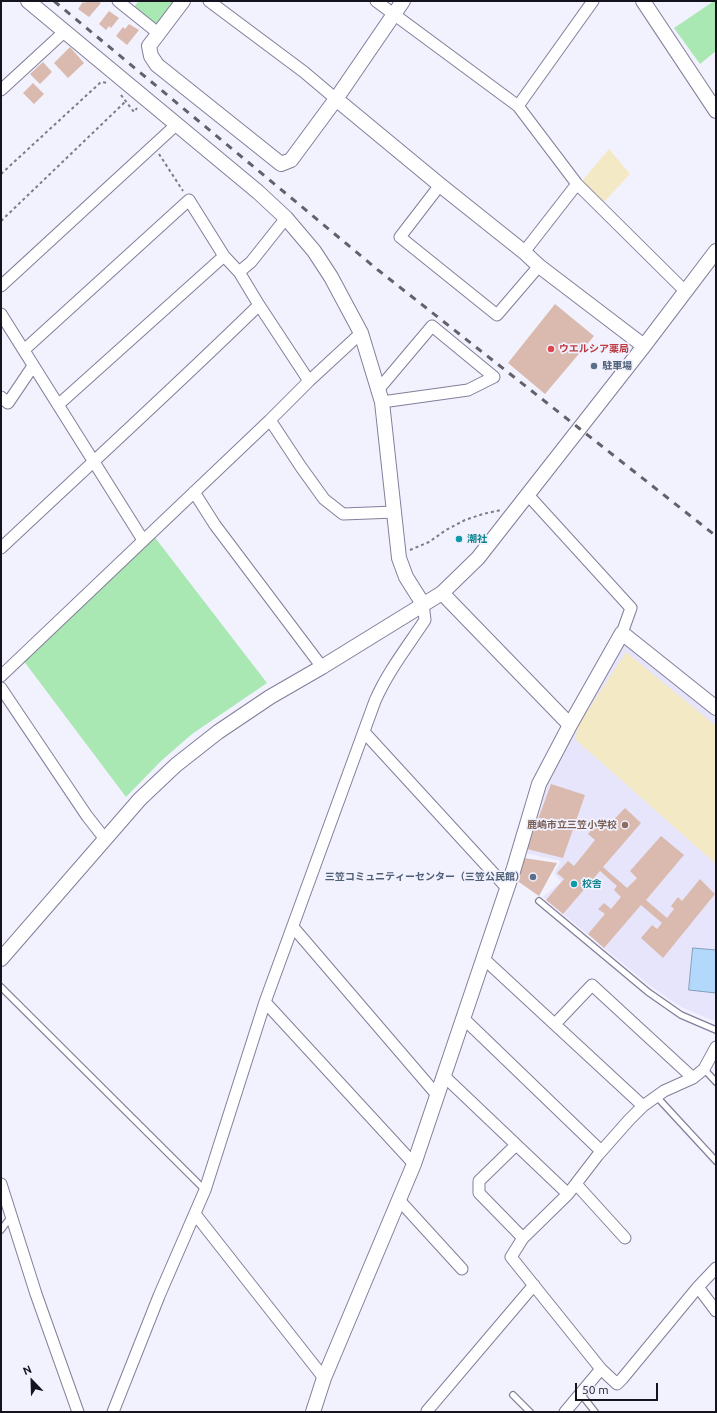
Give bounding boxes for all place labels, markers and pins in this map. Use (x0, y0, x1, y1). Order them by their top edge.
place label: ウエルシア薬局 (559, 343, 629, 355)
marker: ウエルシア薬局 (546, 344, 556, 354)
place label: 駐車場 (602, 360, 632, 372)
marker: 駐車場 (589, 361, 599, 371)
place label: 潮社 (467, 533, 487, 545)
marker: 潮社 (454, 534, 464, 544)
place label: 鹿嶋市立三笠小学校 (527, 819, 617, 831)
marker: 鹿嶋市立三笠小学校 (620, 820, 630, 830)
place label: 三笠コミュニティーセンター（三笠公民館） (325, 871, 525, 883)
marker: 三笠コミュニティーセンター（三笠公民館） (528, 872, 538, 882)
place label: 校舎 (582, 878, 602, 890)
marker: 校舎 (569, 879, 579, 889)

